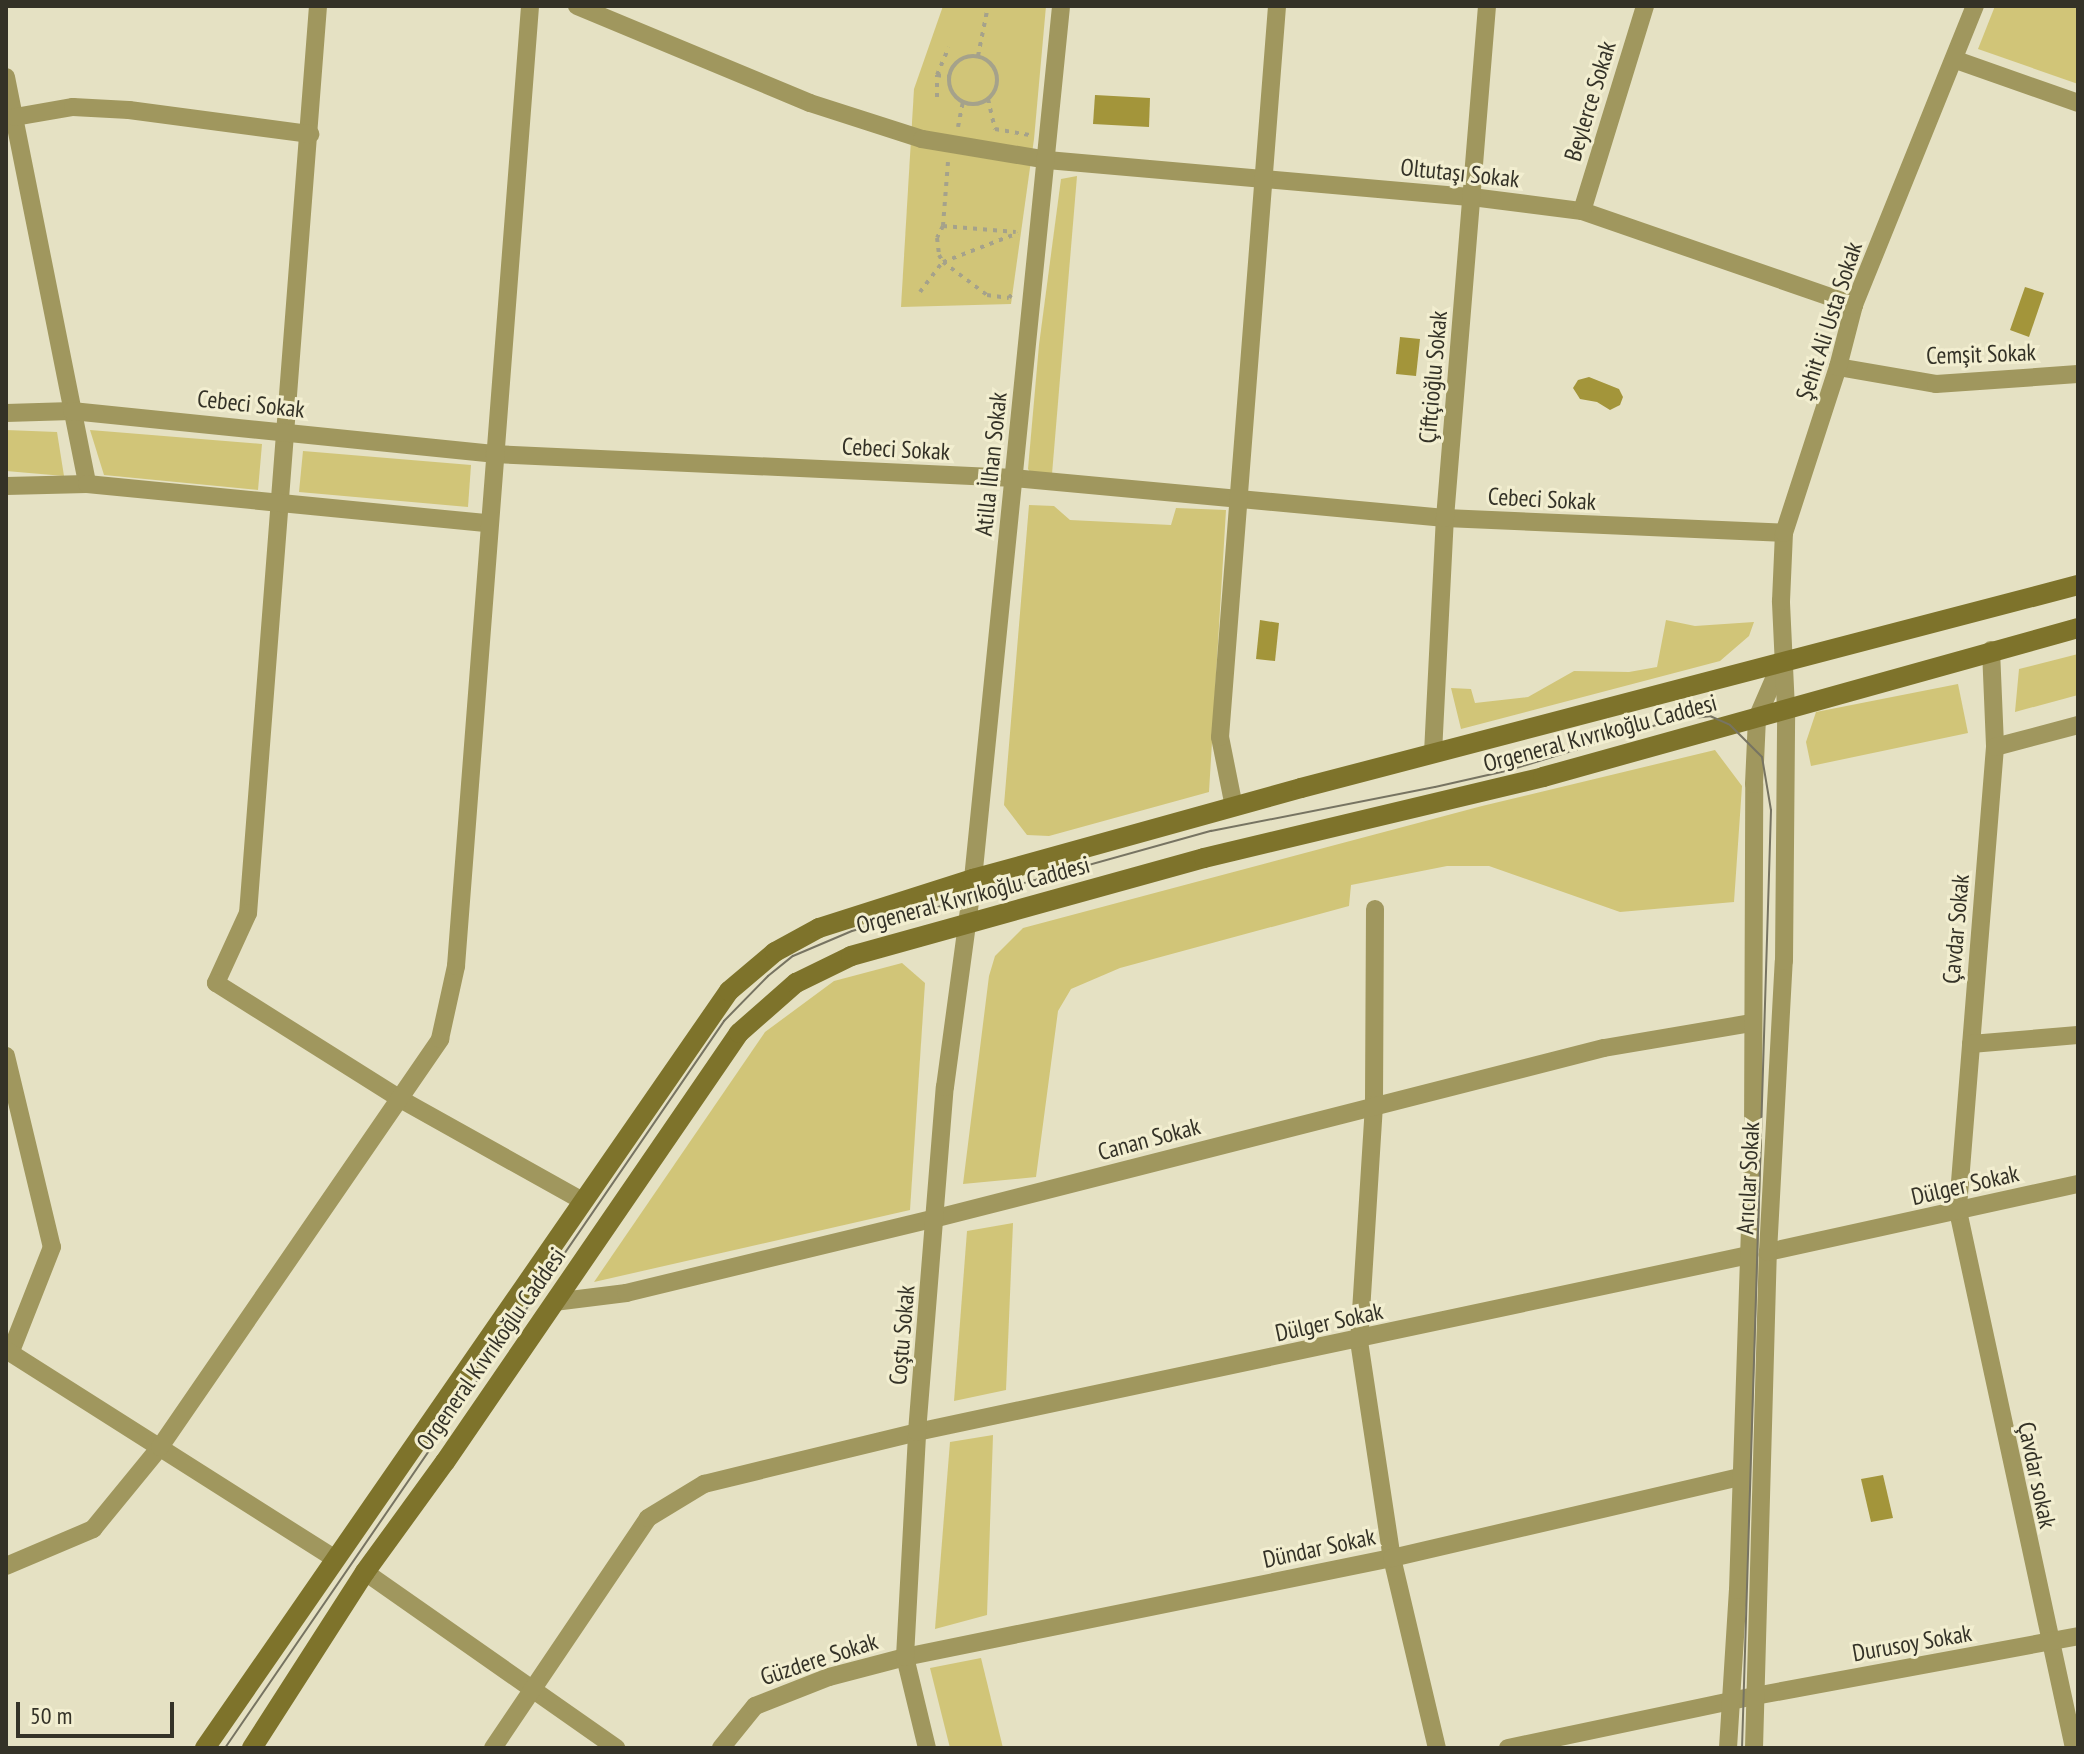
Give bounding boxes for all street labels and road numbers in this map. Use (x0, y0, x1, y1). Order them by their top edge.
street label: Beylerce Sokak (1558, 38, 1622, 164)
street label: Oltutaşı Sokak (1399, 152, 1521, 194)
street label: Şehit Ali Usta Sokak (1790, 238, 1868, 404)
street label: Çiftçioğlu Sokak (1413, 310, 1453, 444)
street label: Cemşit Sokak (1926, 338, 2036, 370)
street label: Cebeci Sokak (196, 384, 306, 424)
street label: Atilla İlhan Sokak (969, 391, 1013, 537)
street label: Cebeci Sokak (841, 432, 951, 466)
street label: Cebeci Sokak (1487, 482, 1597, 516)
street label: Orgeneral Kıvrıkoğlu Caddesi (1480, 688, 1720, 778)
street label: Orgeneral Kıvrıkoğlu Caddesi (853, 850, 1093, 940)
street label: Çavdar Sokak (1937, 873, 1975, 985)
street label: Canan Sokak (1095, 1112, 1203, 1166)
street label: Arıcılar Sokak (1731, 1121, 1765, 1235)
street label: Dülger Sokak (1908, 1159, 2022, 1211)
street label: Orgeneral Kıvrıkoğlu Caddesi (410, 1242, 572, 1456)
street label: Coştu Sokak (883, 1284, 921, 1386)
street label: Dülger Sokak (1272, 1297, 1386, 1347)
street label: Çavdar sokak (2012, 1419, 2062, 1531)
street label: Dündar Sokak (1260, 1522, 1378, 1574)
street label: Durusoy Sokak (1850, 1618, 1974, 1668)
street label: Güzdere Sokak (757, 1627, 881, 1691)

